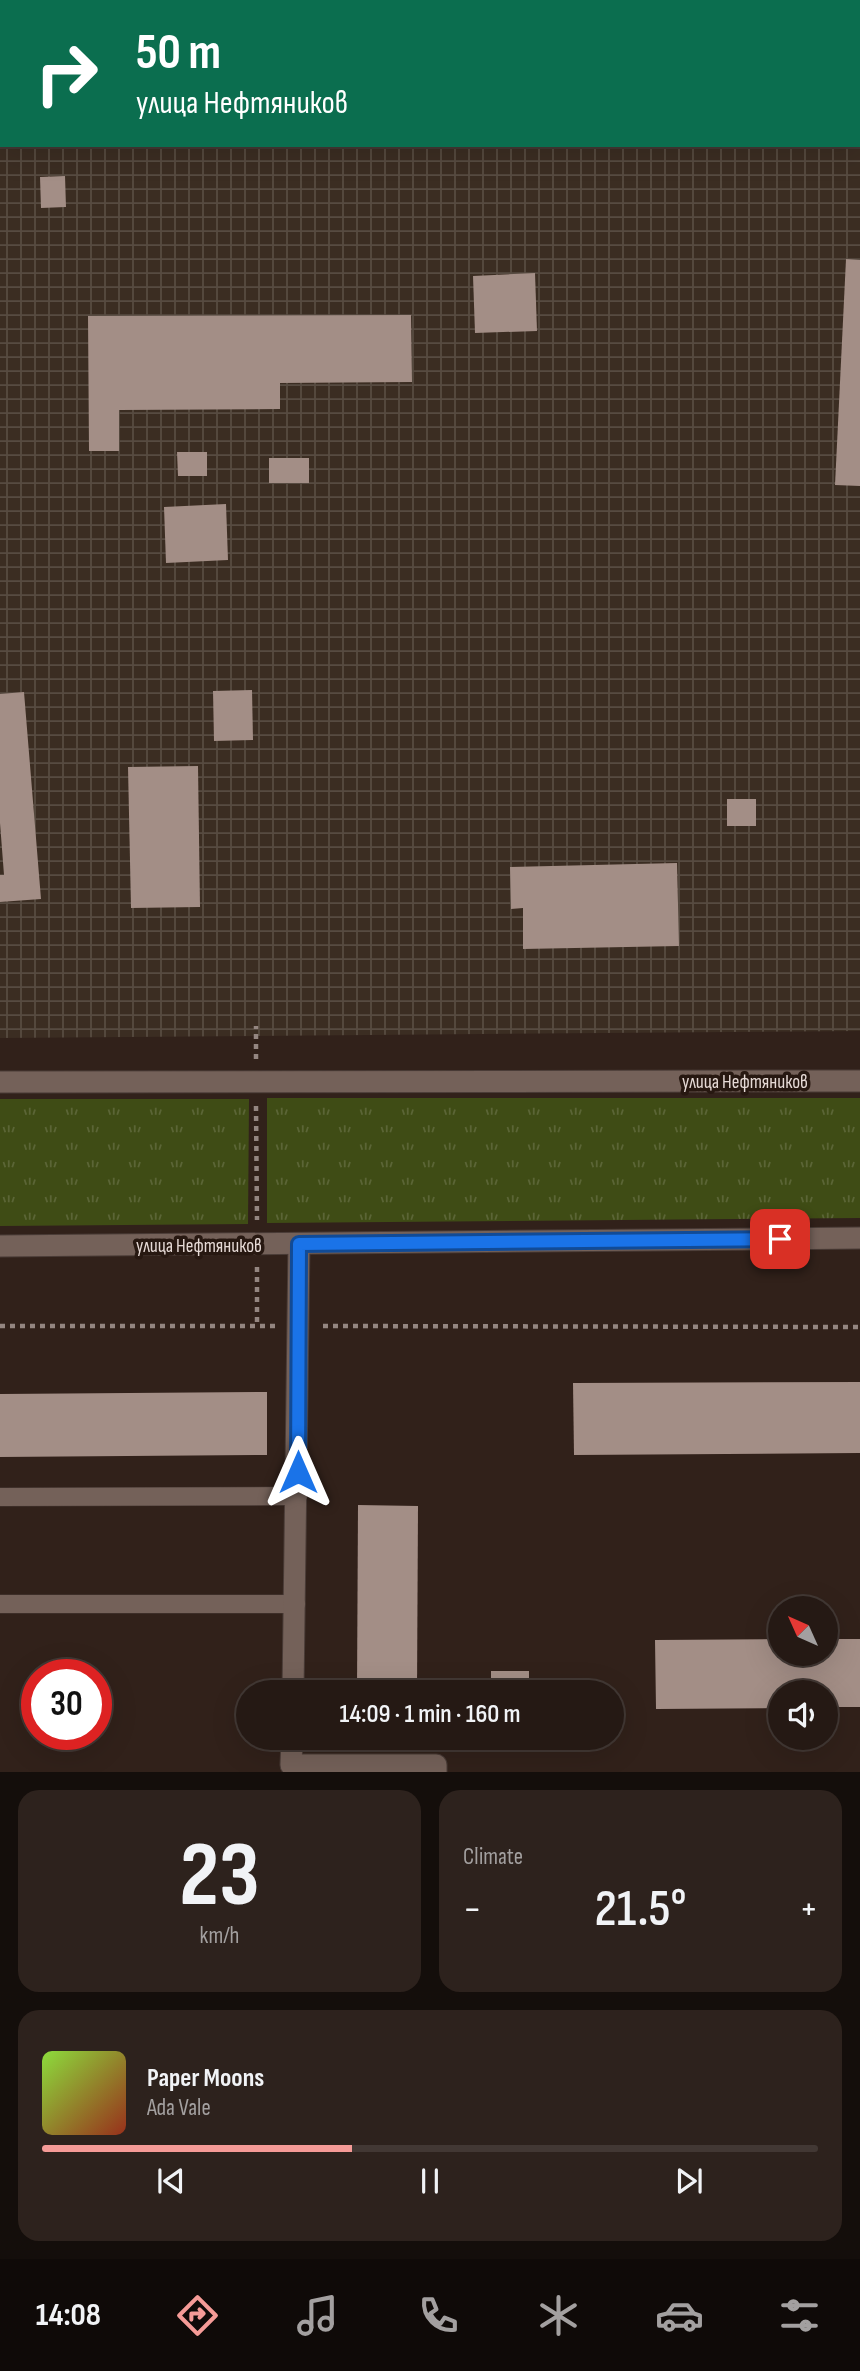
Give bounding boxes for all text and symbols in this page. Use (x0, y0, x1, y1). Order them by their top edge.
text: 50 m (136, 24, 221, 83)
icon: right (21, 28, 112, 119)
text: улица Нефтяников (136, 84, 348, 123)
street label: улица Нефтяников (682, 1071, 808, 1094)
pin (750, 1209, 810, 1269)
icon: arrive (761, 1220, 799, 1258)
street label: улица Нефтяников (136, 1235, 262, 1258)
position arrow (261, 1435, 335, 1509)
north arrow (768, 1596, 838, 1666)
map controls (768, 1596, 838, 1750)
speed limit sign: 30 (21, 1659, 112, 1750)
button: sound (768, 1680, 838, 1750)
text: 14:09 · 1 min · 160 m (340, 1699, 520, 1730)
text: 23 (179, 1822, 260, 1931)
text: Climate (463, 1843, 523, 1871)
text: 21.5° (595, 1878, 686, 1941)
text: − (463, 1887, 482, 1932)
text: + (799, 1887, 818, 1932)
text: km/h (200, 1922, 239, 1950)
text: Paper Moons (147, 2063, 264, 2094)
text: Ada Vale (147, 2094, 211, 2122)
icon: previous (152, 2162, 190, 2200)
icon: pause (411, 2162, 449, 2200)
icon: next (670, 2162, 708, 2200)
icon: directions (173, 2291, 222, 2340)
icon: music (293, 2291, 342, 2340)
icon: phone (414, 2291, 463, 2340)
icon: climate (534, 2291, 583, 2340)
icon: car (655, 2291, 704, 2340)
icon: filters (775, 2291, 824, 2340)
text: 14:08 (36, 2296, 101, 2335)

